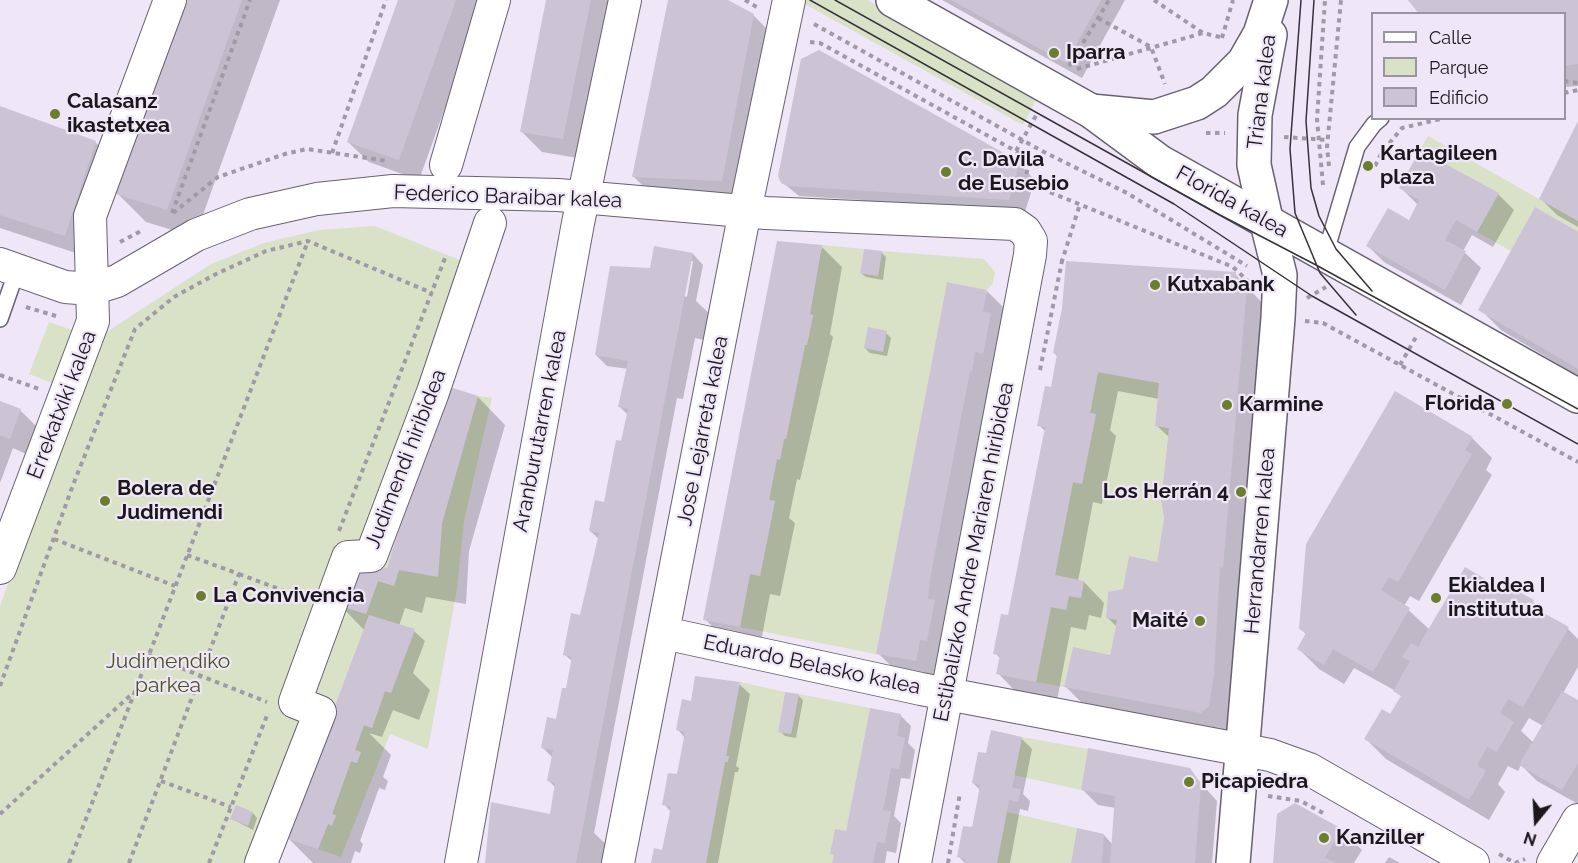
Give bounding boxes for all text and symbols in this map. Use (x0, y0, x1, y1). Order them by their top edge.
legend (1371, 12, 1566, 120)
text: Calle (1429, 27, 1472, 48)
street label: Triana kalea (1242, 33, 1282, 151)
place label: Iparra (1066, 40, 1126, 66)
marker: Iparra (1047, 46, 1061, 60)
text: Parque (1429, 57, 1488, 78)
text: Edificio (1429, 87, 1488, 108)
place label: Calasanz ikastetxea (67, 89, 170, 139)
marker: Calasanz ikastetxea (48, 107, 62, 121)
place label: Kartagileen plaza (1380, 141, 1497, 191)
place label: C. Davila de Eusebio (958, 147, 1069, 197)
marker: Kartagileen plaza (1361, 159, 1375, 173)
street label: Florida kalea (1171, 161, 1293, 243)
marker: C. Davila de Eusebio (939, 165, 953, 179)
street label: Federico Baraibar kalea (393, 180, 623, 214)
place label: Kutxabank (1167, 272, 1275, 298)
marker: Kutxabank (1148, 278, 1162, 292)
street label: Errekatxiki kalea (22, 327, 102, 483)
street label: Aranburutarren kalea (508, 328, 572, 534)
street label: Jose Lejarreta kalea (672, 334, 734, 528)
street label: Judimendi hiribidea (360, 366, 452, 552)
street label: Estibalizko Andre Mariaren hiribidea (929, 380, 1019, 724)
place label: Florida (1424, 391, 1495, 417)
place label: Karmine (1239, 392, 1323, 418)
marker: Florida (1500, 397, 1514, 411)
marker: Karmine (1220, 398, 1234, 412)
street label: Herrandarren kalea (1239, 447, 1281, 635)
place label: Bolera de Judimendi (117, 476, 223, 526)
place label: Los Herrán 4 (1103, 479, 1229, 505)
marker: Los Herrán 4 (1234, 485, 1248, 499)
marker: Bolera de Judimendi (98, 494, 112, 508)
place label: Ekialdea I institutua (1448, 573, 1546, 623)
place label: La Convivencia (213, 583, 365, 609)
marker: La Convivencia (194, 589, 208, 603)
marker: Ekialdea I institutua (1429, 591, 1443, 605)
place label: Maité (1132, 608, 1188, 634)
marker: Maité (1193, 614, 1207, 628)
street label: Eduardo Belasko kalea (701, 630, 923, 700)
park label: Judimendiko parkea (106, 649, 230, 699)
place label: Picapiedra (1201, 769, 1308, 795)
marker: Picapiedra (1182, 775, 1196, 789)
north arrow (1506, 791, 1566, 851)
place label: Kanziller (1336, 825, 1424, 851)
text: N (1522, 828, 1539, 850)
marker: Kanziller (1317, 831, 1331, 845)

